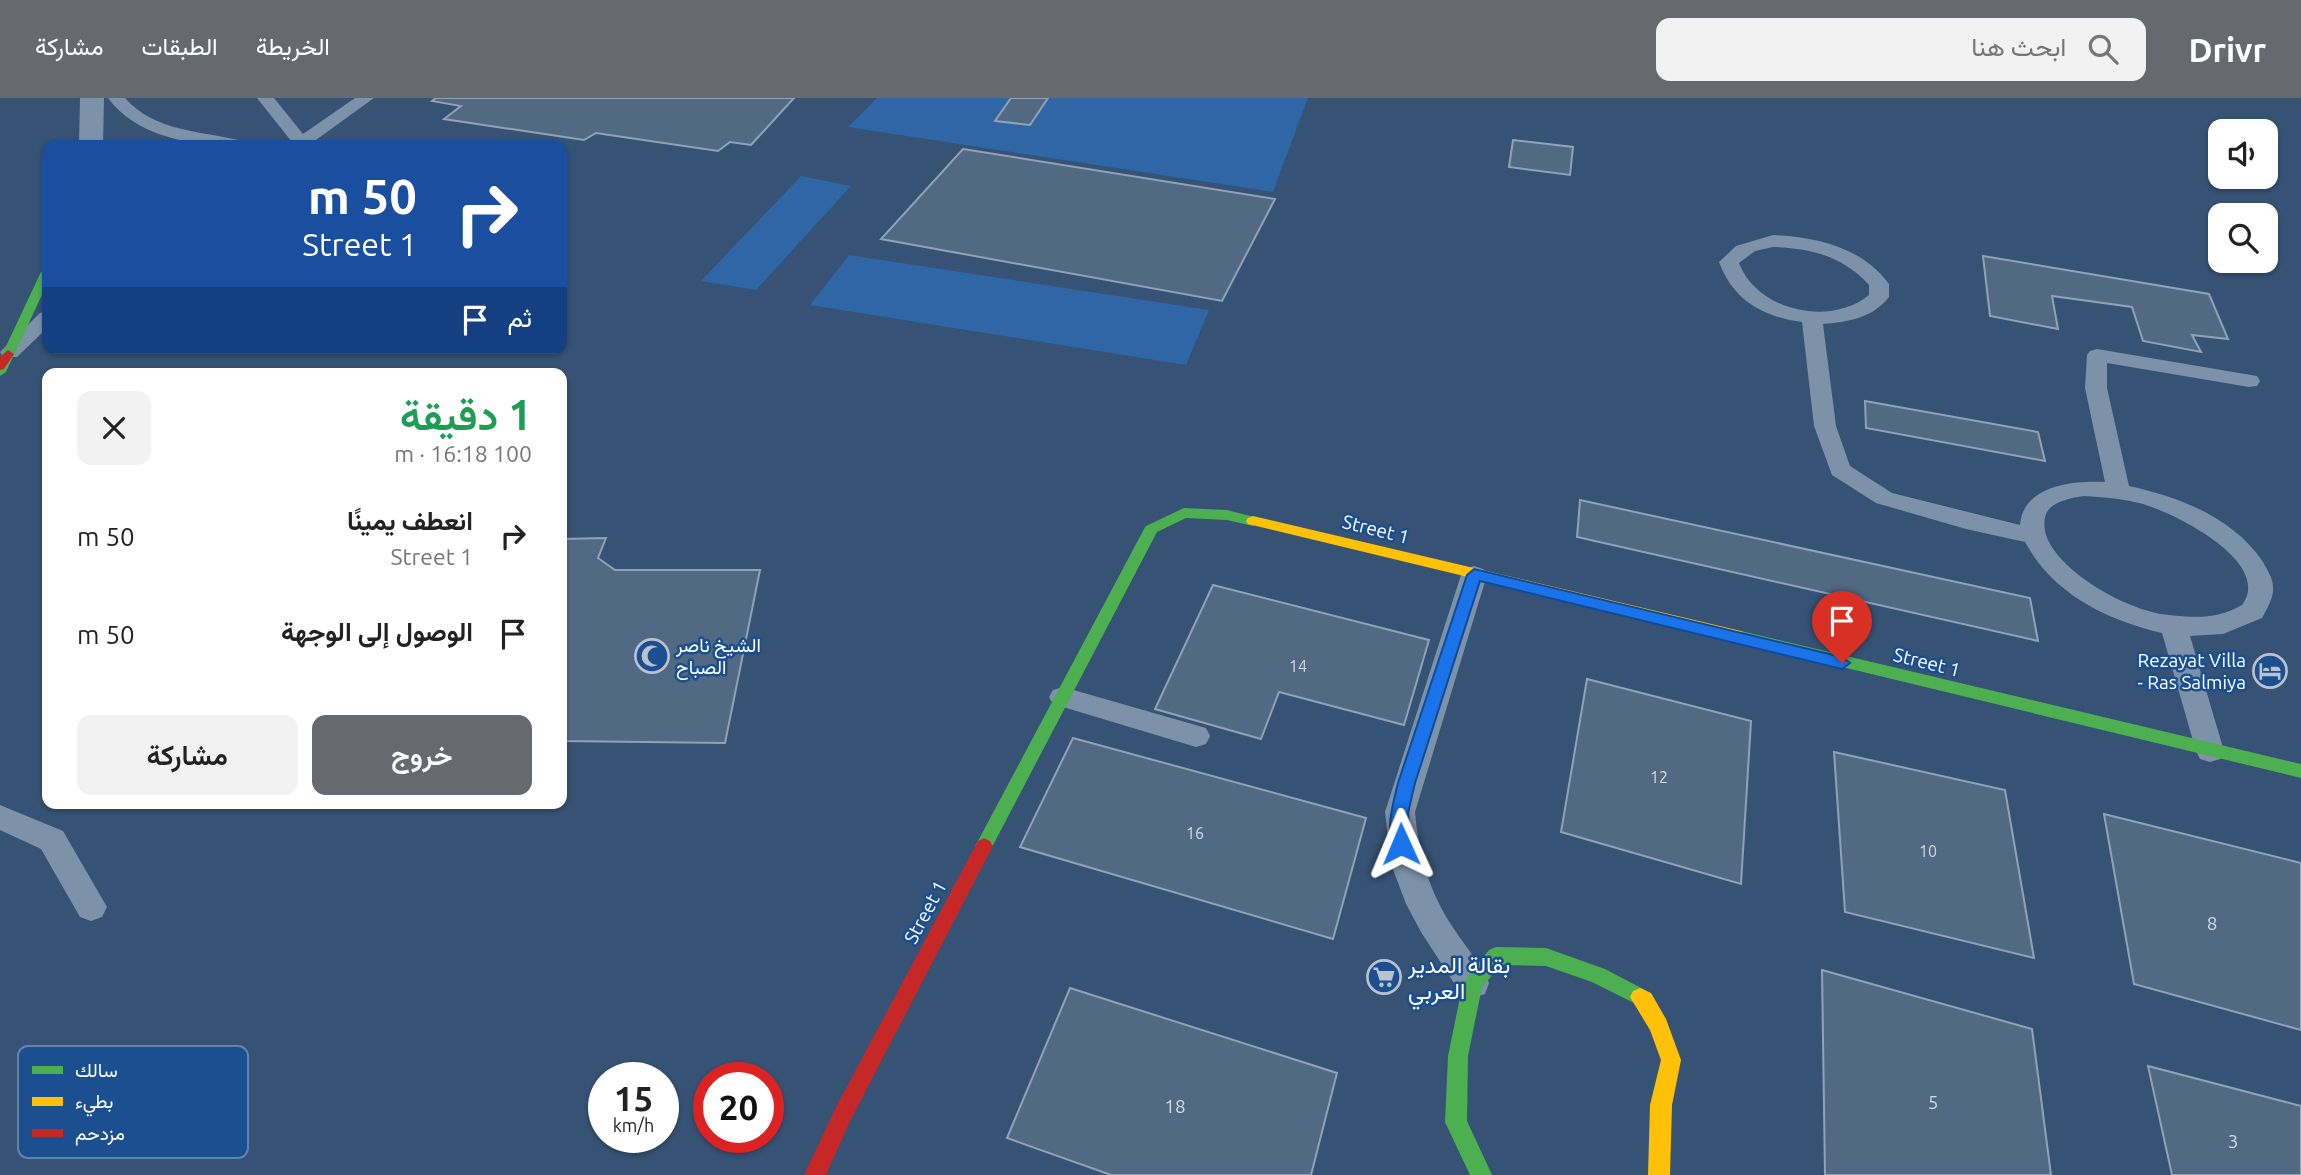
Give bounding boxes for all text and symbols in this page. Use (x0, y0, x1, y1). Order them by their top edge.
search box (1656, 18, 2146, 81)
icon: search (2084, 30, 2122, 68)
text: Drivr (2188, 31, 2266, 68)
text: ابحث هنا (1971, 32, 2066, 61)
text: مشاركة (35, 33, 103, 60)
text: الطبقات (141, 33, 218, 60)
text: الخريطة (256, 33, 330, 60)
map controls (2208, 119, 2278, 273)
button: sound (2208, 119, 2278, 189)
text: 50 m (308, 168, 417, 223)
icon: right (441, 168, 532, 259)
button: search (2208, 203, 2278, 273)
text: Street 1 (302, 226, 417, 262)
icon: arrive (456, 301, 494, 339)
text: ثم (508, 303, 532, 332)
button: close (77, 391, 151, 465)
text: 1 دقيقة (400, 391, 532, 438)
text: 100 m · 16:18 (394, 441, 532, 466)
text: انعطف يمينًا (347, 506, 473, 535)
street label: Street 1 (1340, 510, 1412, 548)
icon: right (494, 517, 532, 555)
text: 50 m (77, 522, 135, 551)
text: Street 1 (391, 544, 473, 569)
pin (1812, 591, 1872, 663)
icon: arrive (1823, 602, 1861, 640)
icon: arrive (494, 615, 532, 653)
text: الوصول إلى الوجهة (281, 617, 473, 646)
text: 50 m (77, 620, 135, 649)
place label: الشيخ ناصر الصباح (675, 634, 761, 680)
mosque icon: الشيخ ناصر الصباح (633, 637, 671, 675)
street label: Street 1 (1891, 643, 1963, 681)
place label: Rezayat Villa - Ras Salmiya (2137, 649, 2246, 693)
hotel icon: Rezayat Villa - Ras Salmiya (2251, 652, 2289, 690)
house number: 14 (1289, 657, 1307, 675)
button: مشاركة (77, 715, 298, 795)
button: خروج (312, 715, 532, 795)
house number: 12 (1650, 768, 1668, 786)
position arrow (1364, 807, 1438, 881)
house number: 16 (1186, 824, 1204, 842)
house number: 10 (1919, 842, 1937, 860)
street label: Street 1 (899, 877, 951, 947)
house number: 8 (2207, 912, 2217, 934)
place label: بقالة المدير العربي (1407, 952, 1510, 1010)
supermarket icon: بقالة المدير العربي (1365, 958, 1403, 996)
legend (18, 1046, 248, 1158)
text: سالك (75, 1059, 118, 1081)
speed limit sign: 20 (693, 1062, 784, 1153)
text: 15 (614, 1078, 653, 1118)
text: بطيء (75, 1090, 113, 1117)
house number: 5 (1928, 1091, 1938, 1113)
house number: 18 (1164, 1095, 1186, 1117)
text: km/h (613, 1115, 654, 1135)
text: مزدحم (75, 1122, 125, 1146)
house number: 3 (2228, 1130, 2238, 1152)

